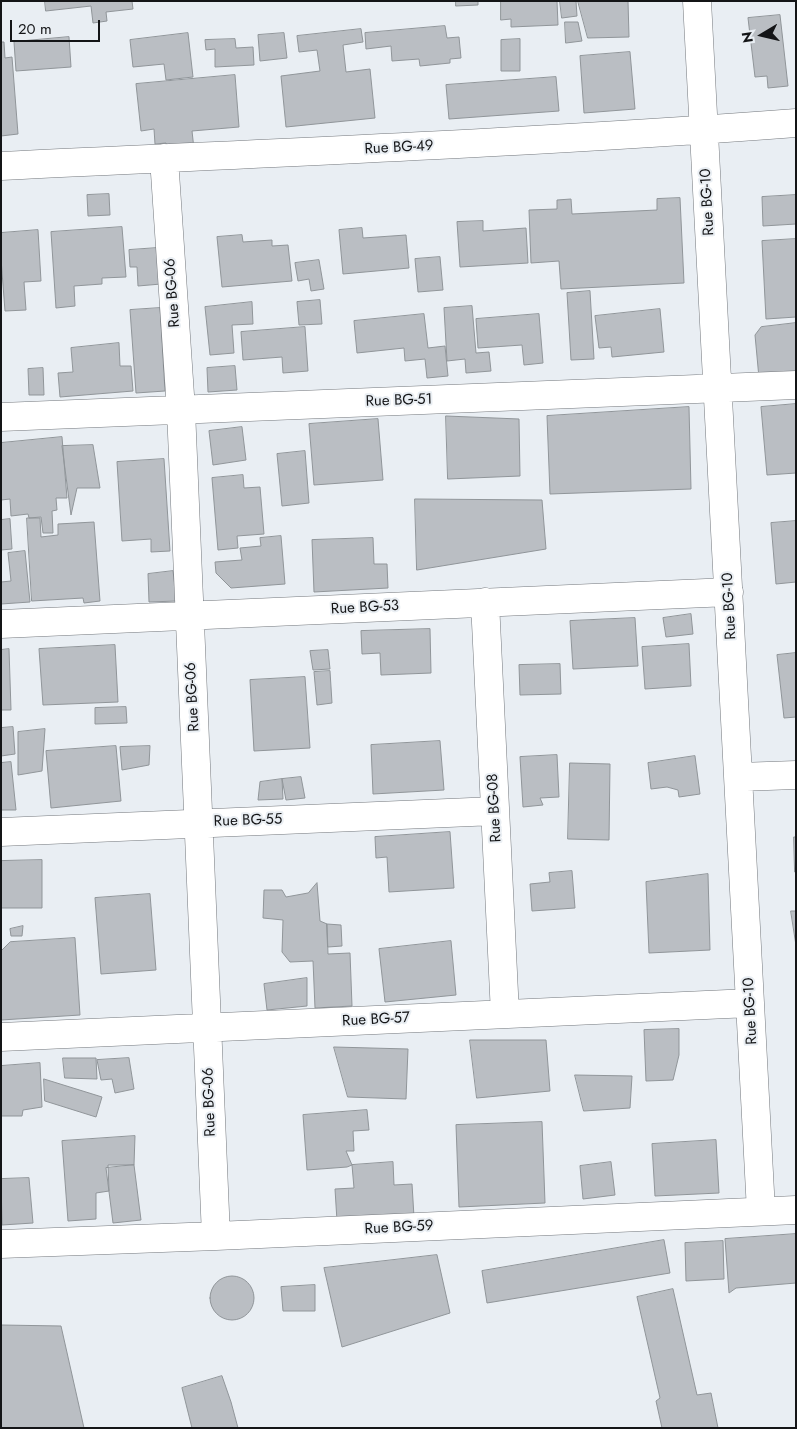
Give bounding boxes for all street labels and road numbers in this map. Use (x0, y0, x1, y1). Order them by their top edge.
street label: Rue BG-49 (364, 137, 434, 159)
street label: Rue BG-10 (697, 168, 719, 236)
street label: Rue BG-06 (162, 258, 184, 328)
street label: Rue BG-51 (365, 391, 433, 411)
street label: Rue BG-10 (719, 572, 741, 640)
street label: Rue BG-53 (330, 597, 400, 619)
street label: Rue BG-06 (182, 662, 204, 732)
street label: Rue BG-08 (484, 773, 506, 843)
street label: Rue BG-55 (213, 811, 283, 831)
street label: Rue BG-10 (740, 977, 762, 1045)
street label: Rue BG-57 (342, 1009, 410, 1031)
street label: Rue BG-06 (200, 1067, 220, 1137)
street label: Rue BG-59 (364, 1217, 434, 1239)

